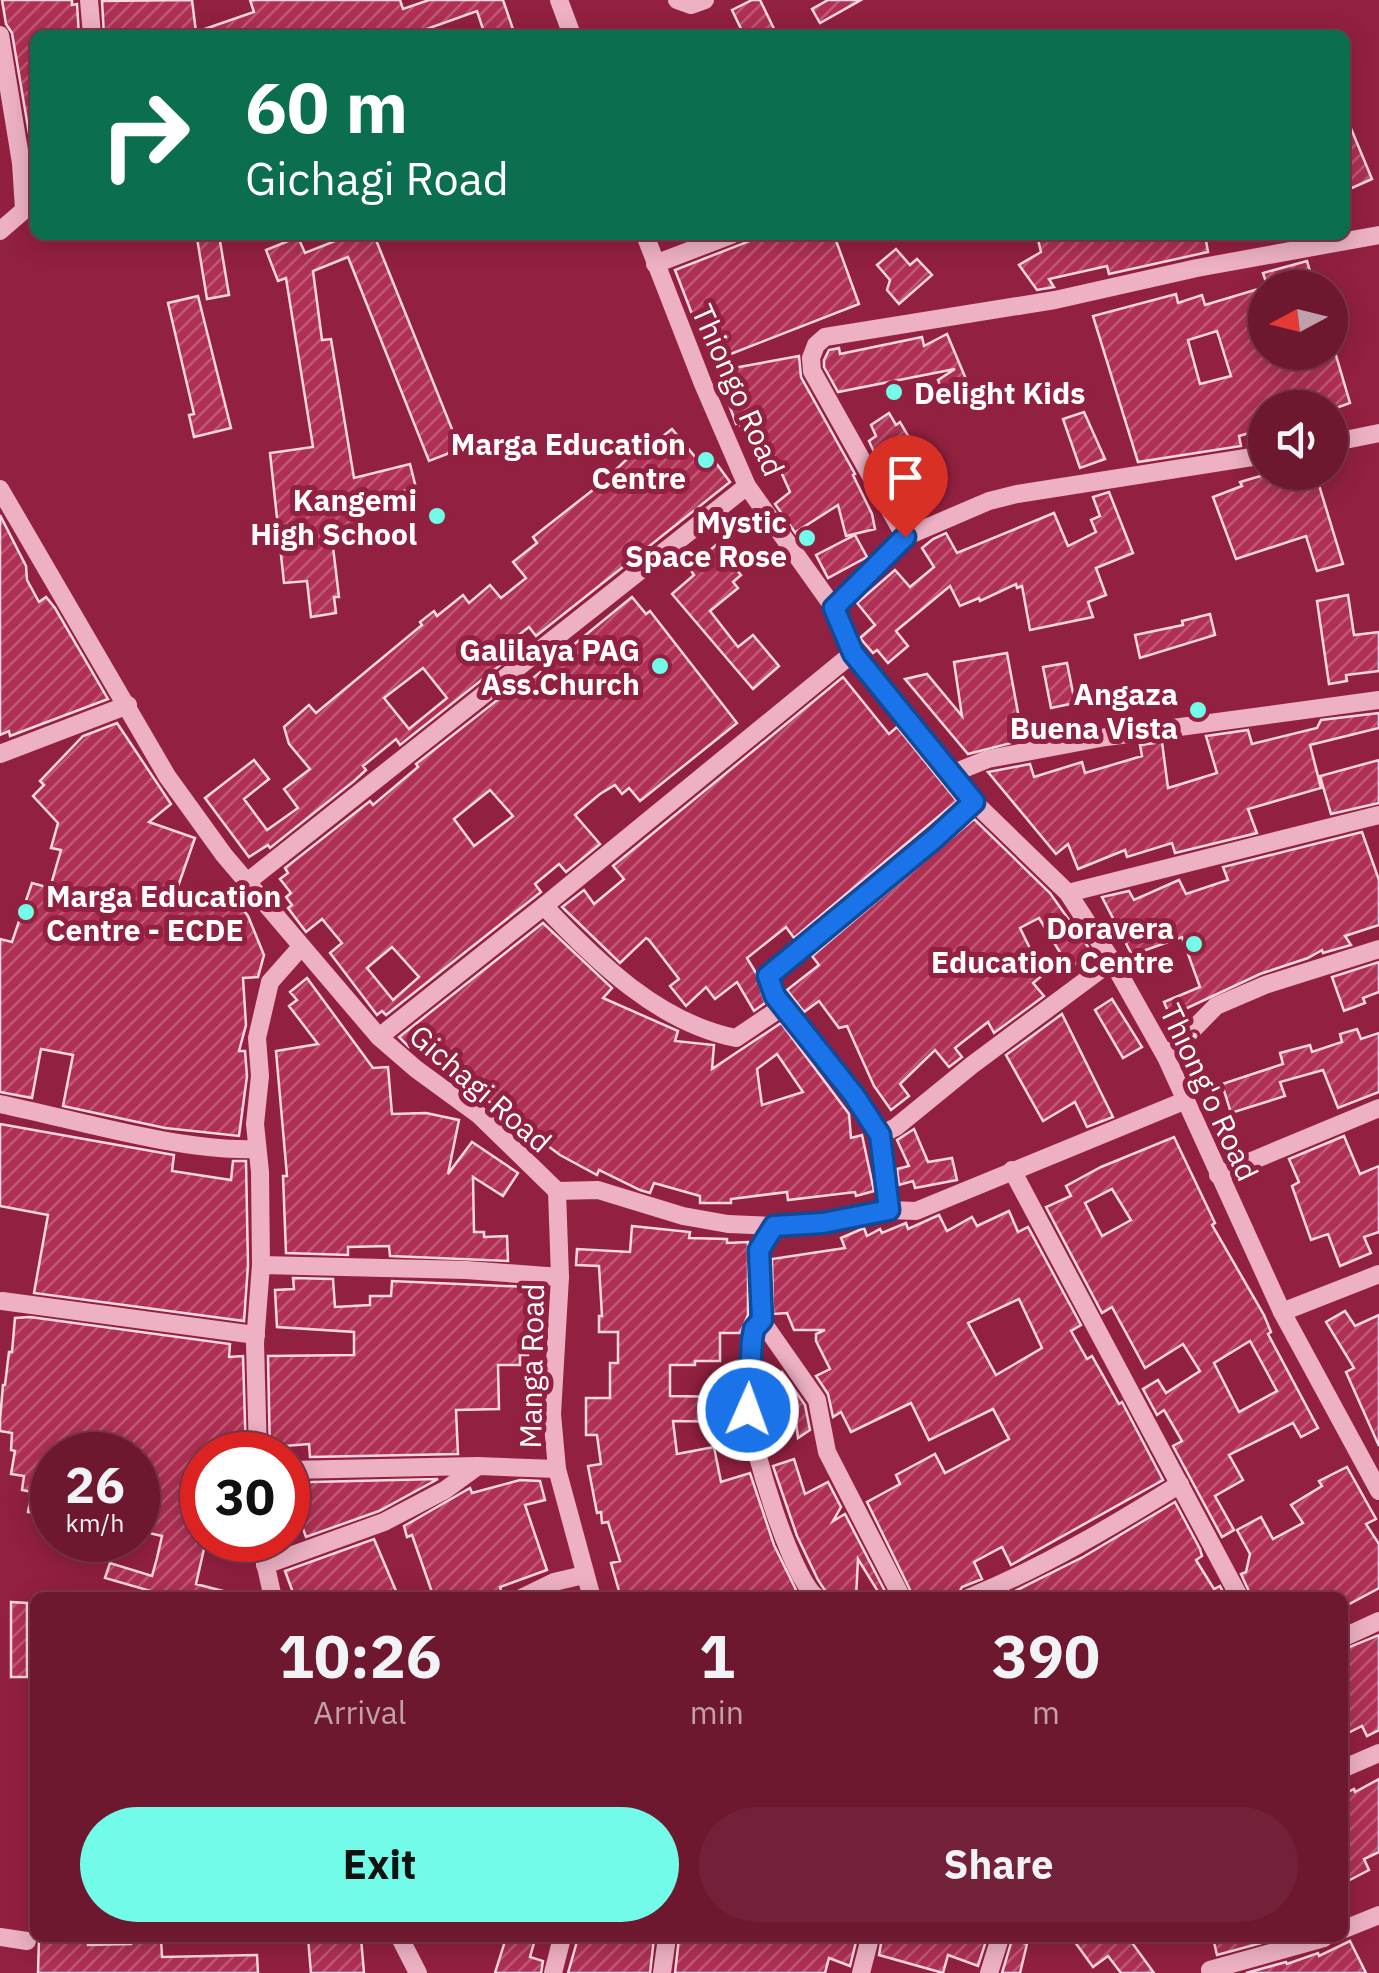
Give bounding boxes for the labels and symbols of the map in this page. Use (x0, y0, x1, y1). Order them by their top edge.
north arrow (1248, 270, 1348, 370)
street label: Thiongo Road (684, 298, 794, 482)
place label: Delight Kids (914, 373, 1085, 412)
marker: Delight Kids (883, 381, 905, 403)
place label: Marga Education Centre (451, 424, 686, 497)
pin (863, 435, 948, 538)
marker: Marga Education Centre (695, 449, 717, 471)
place label: Kangemi High School (250, 480, 417, 553)
place label: Mystic Space Rose (625, 502, 787, 575)
marker: Kangemi High School (426, 505, 448, 527)
marker: Mystic Space Rose (796, 527, 818, 549)
place label: Galilaya PAG Ass.Church (459, 630, 640, 703)
marker: Galilaya PAG Ass.Church (649, 655, 671, 677)
place label: Angaza Buena Vista (1010, 674, 1178, 747)
marker: Angaza Buena Vista (1187, 699, 1209, 721)
place label: Marga Education Centre - ECDE (46, 876, 281, 949)
marker: Marga Education Centre - ECDE (15, 901, 37, 923)
place label: Doravera Education Centre (931, 908, 1174, 981)
marker: Doravera Education Centre (1183, 933, 1205, 955)
street label: Thiong'o Road (1152, 997, 1268, 1187)
street label: Gichagi Road (402, 1016, 560, 1160)
street label: Manga Road (510, 1283, 552, 1449)
position arrow (696, 1358, 800, 1462)
speed limit sign: 30 (180, 1432, 310, 1562)

